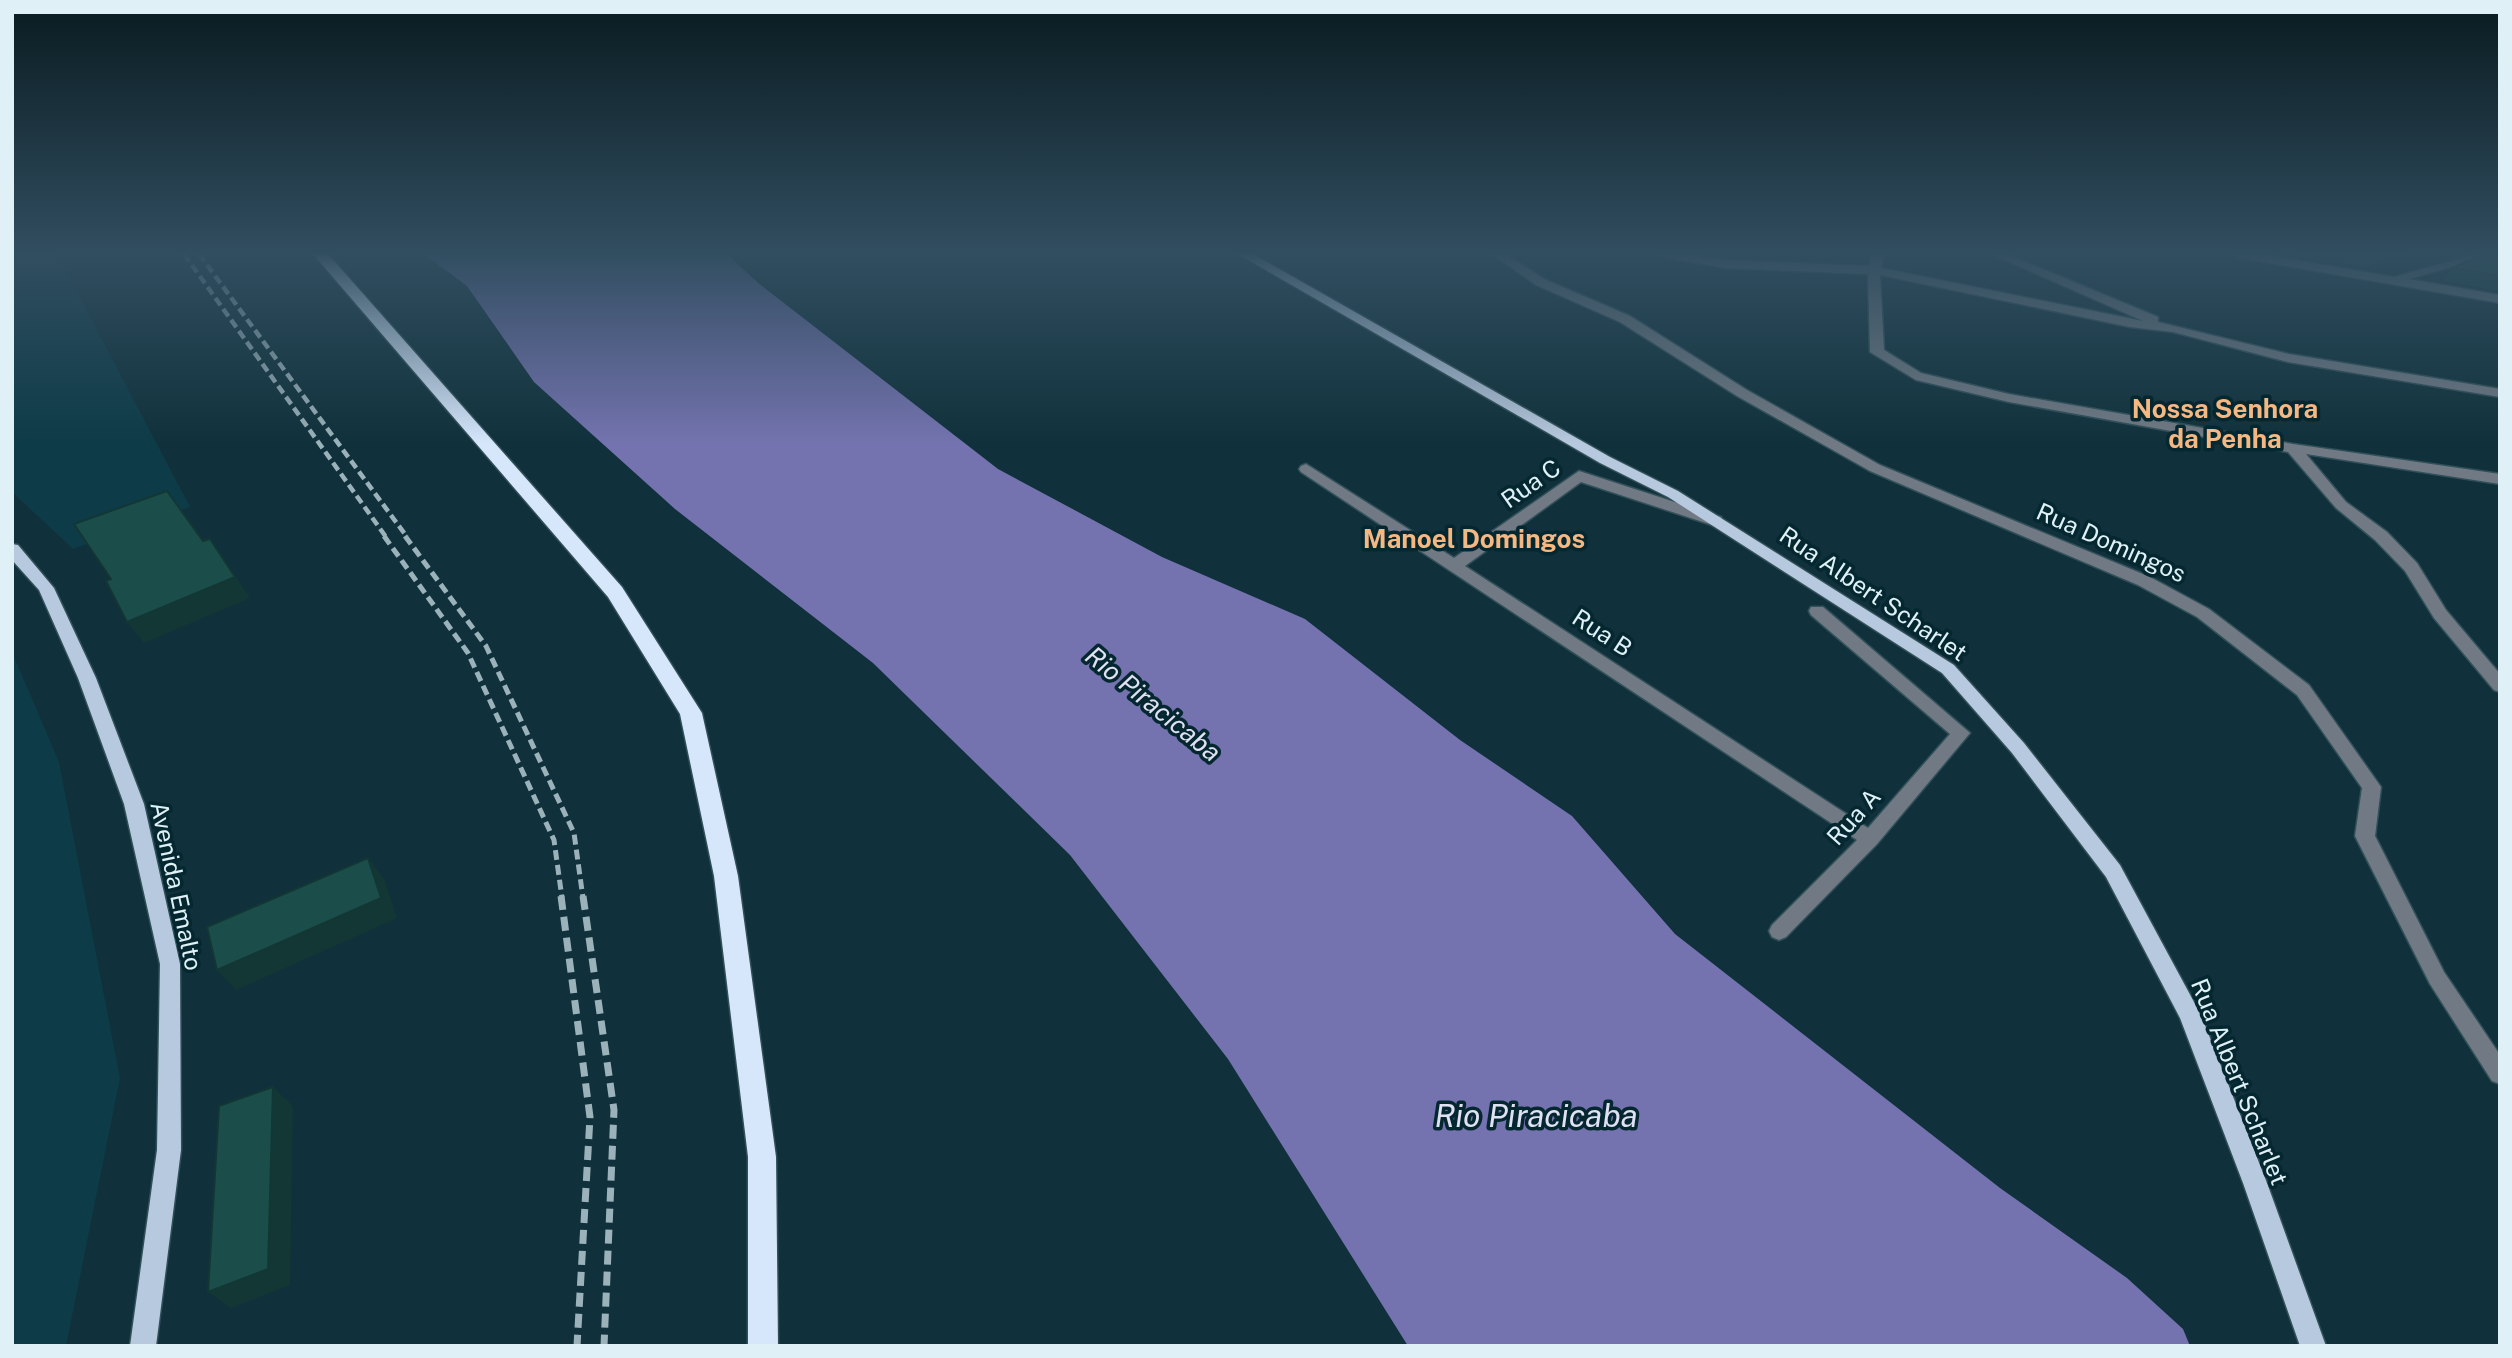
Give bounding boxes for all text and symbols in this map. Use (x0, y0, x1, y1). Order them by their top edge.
district label: Nossa Senhora da Penha (2132, 393, 2318, 454)
street label: Rua C (1496, 453, 1565, 513)
street label: Rua Domingos (2033, 497, 2190, 587)
street label: Rua Albert Scharlet (1775, 520, 1973, 666)
district label: Manoel Domingos (1363, 523, 1585, 554)
street label: Rua B (1568, 603, 1637, 662)
water label: Rio Piracicaba (1079, 640, 1227, 768)
street label: Rua A (1821, 782, 1886, 850)
street label: Avenida Emalto (145, 799, 209, 973)
street label: Rua Albert Scharlet (2186, 974, 2294, 1189)
water label: Rio Piracicaba (1434, 1097, 1638, 1134)

